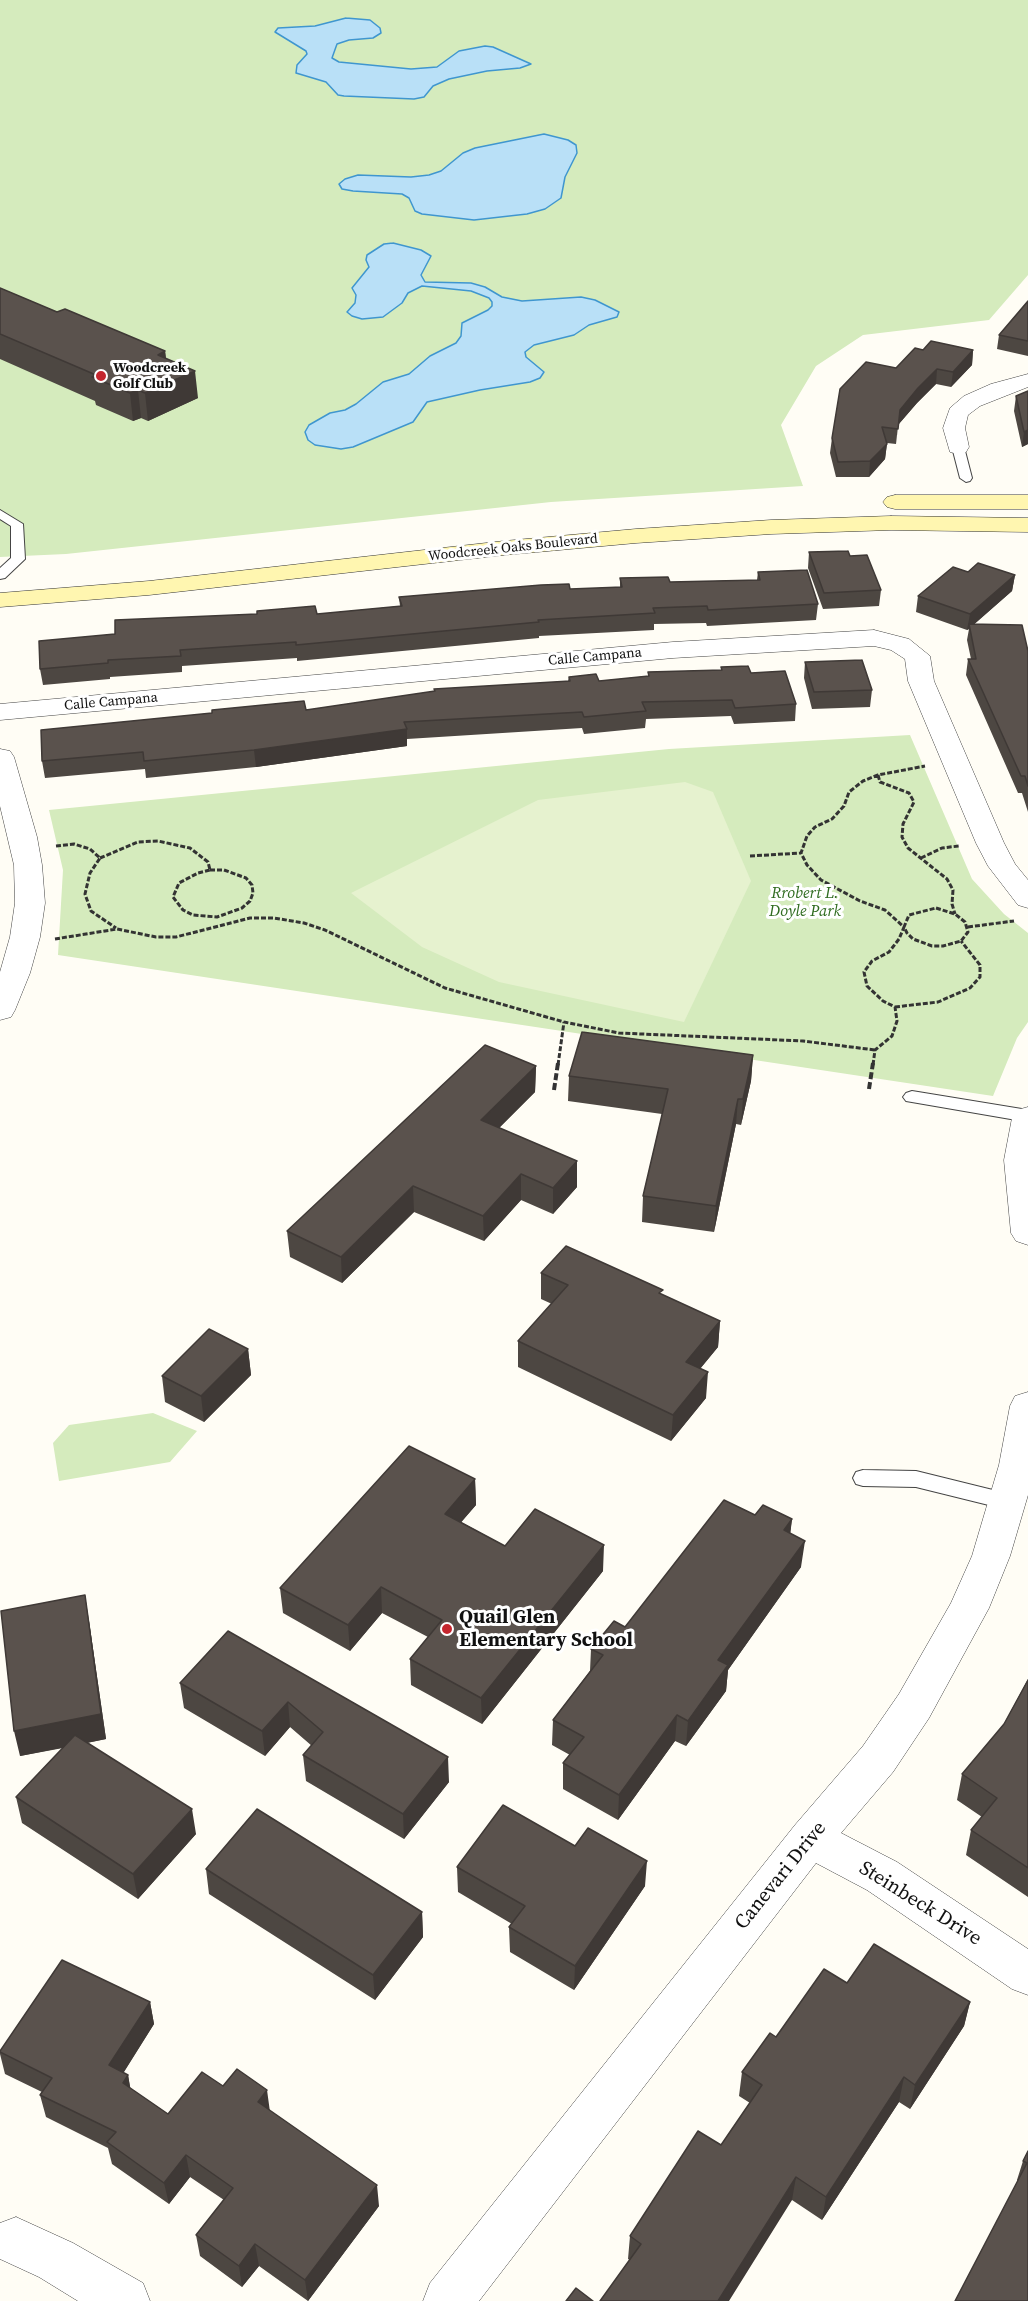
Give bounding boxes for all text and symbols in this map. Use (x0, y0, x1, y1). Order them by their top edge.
place label: Woodcreek Golf Club (113, 360, 186, 392)
marker: Woodcreek Golf Club (94, 369, 108, 383)
street label: Woodcreek Oaks Boulevard (427, 531, 599, 565)
street label: Calle Campana (548, 645, 642, 669)
street label: Calle Campana (64, 690, 158, 714)
park label: Rrobert L. Doyle Park (769, 884, 841, 922)
place label: Quail Glen Elementary School (459, 1606, 633, 1653)
marker: Quail Glen Elementary School (440, 1622, 454, 1636)
street label: Canevari Drive (730, 1817, 832, 1935)
street label: Steinbeck Drive (854, 1857, 986, 1951)

